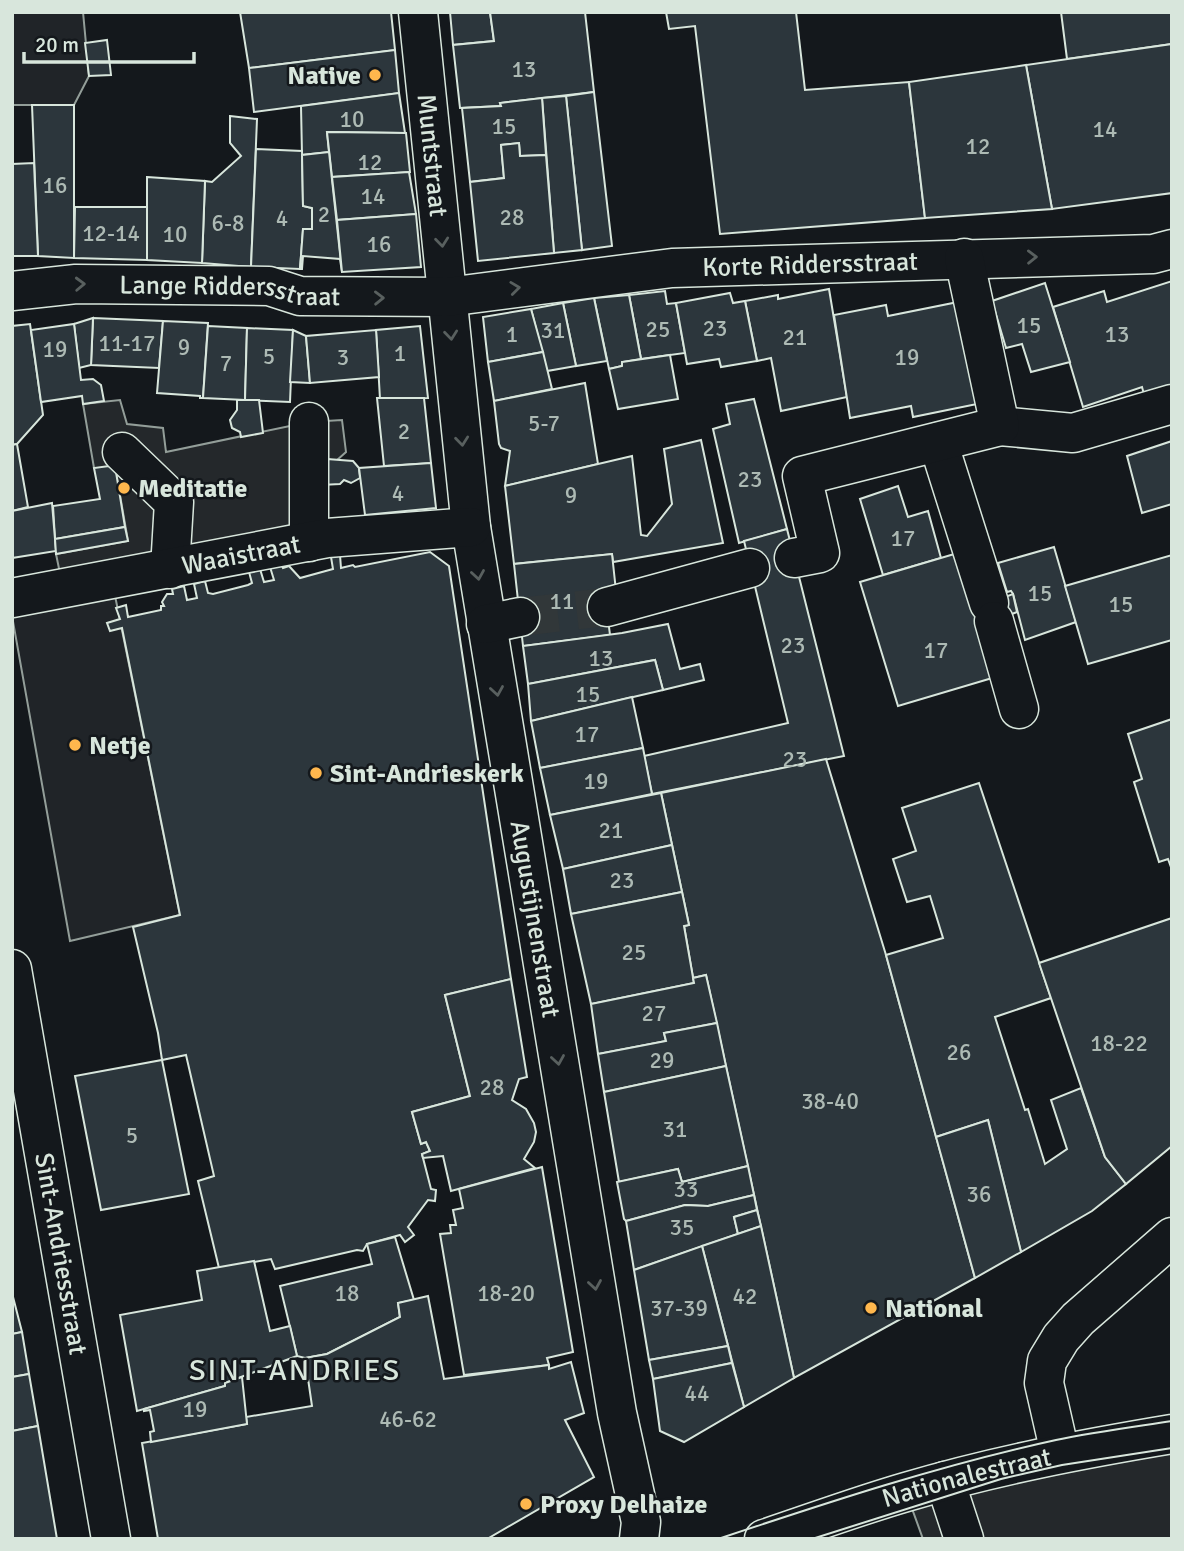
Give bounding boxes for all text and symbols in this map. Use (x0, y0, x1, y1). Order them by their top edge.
scale bar (24, 21, 194, 65)
text: 20 m (35, 32, 79, 58)
house number: 13 (512, 55, 536, 84)
place label: Native (287, 60, 361, 92)
marker: Native (367, 67, 383, 83)
street label: Muntstraat (410, 92, 454, 218)
house number: 10 (340, 105, 364, 134)
house number: 15 (492, 112, 516, 141)
house number: 14 (1093, 115, 1117, 144)
house number: 12 (966, 132, 990, 161)
house number: 12 (358, 148, 382, 177)
house number: 16 (43, 171, 67, 200)
house number: 14 (361, 182, 385, 211)
house number: 2 (318, 200, 330, 229)
house number: 28 (500, 203, 524, 232)
house number: 4 (276, 204, 288, 233)
house number: 6-8 (212, 209, 244, 238)
house number: 12-14 (82, 219, 140, 248)
house number: 10 (163, 220, 187, 249)
house number: 16 (367, 230, 391, 259)
one-way arrow (434, 236, 449, 247)
street label: Korte Riddersstraat (702, 246, 918, 284)
one-way arrow (1028, 249, 1038, 265)
street label: Lange Riddersstraat (119, 269, 340, 313)
one-way arrow (75, 276, 86, 292)
one-way arrow (509, 281, 521, 296)
one-way arrow (375, 290, 385, 306)
house number: 15 (1017, 311, 1041, 340)
house number: 23 (703, 314, 727, 343)
house number: 25 (646, 315, 670, 344)
house number: 31 (541, 316, 565, 345)
house number: 1 (506, 320, 518, 349)
house number: 13 (1105, 320, 1129, 349)
house number: 21 (783, 323, 807, 352)
house number: 11-17 (99, 329, 155, 358)
one-way arrow (444, 329, 459, 341)
house number: 9 (178, 333, 190, 362)
house number: 19 (43, 335, 67, 364)
house number: 1 (394, 339, 406, 368)
house number: 5 (263, 342, 275, 371)
house number: 3 (337, 343, 349, 372)
house number: 19 (895, 343, 919, 372)
house number: 7 (220, 349, 232, 378)
house number: 5-7 (528, 409, 560, 438)
house number: 2 (398, 417, 410, 446)
one-way arrow (454, 435, 469, 446)
house number: 23 (738, 465, 762, 494)
place label: Meditatie (138, 473, 248, 505)
house number: 4 (392, 479, 404, 508)
marker: Meditatie (116, 480, 132, 496)
house number: 9 (565, 481, 577, 510)
house number: 17 (891, 524, 915, 553)
street label: Waaistraat (179, 528, 303, 582)
one-way arrow (470, 569, 485, 581)
house number: 15 (1028, 579, 1052, 608)
house number: 11 (550, 587, 574, 616)
house number: 15 (1109, 590, 1133, 619)
house number: 23 (781, 631, 805, 660)
house number: 17 (924, 636, 948, 665)
house number: 13 (589, 644, 613, 673)
house number: 15 (576, 680, 600, 709)
one-way arrow (489, 685, 504, 697)
house number: 17 (575, 720, 599, 749)
place label: Netje (89, 730, 151, 762)
marker: Netje (67, 737, 83, 753)
house number: 23 (783, 745, 807, 774)
place label: Sint-Andrieskerk (330, 758, 524, 790)
marker: Sint-Andrieskerk (308, 765, 324, 781)
house number: 19 (584, 767, 608, 796)
house number: 21 (599, 816, 623, 845)
street label: Augustijnenstraat (503, 818, 567, 1020)
house number: 23 (610, 866, 634, 895)
house number: 25 (622, 938, 646, 967)
house number: 27 (642, 999, 666, 1028)
house number: 18-22 (1090, 1029, 1148, 1058)
house number: 26 (947, 1038, 971, 1067)
house number: 29 (650, 1046, 674, 1075)
one-way arrow (550, 1055, 565, 1066)
house number: 28 (480, 1073, 504, 1102)
house number: 38-40 (801, 1087, 859, 1116)
house number: 31 (663, 1115, 687, 1144)
house number: 5 (126, 1121, 138, 1150)
street label: Sint-Andriesstraat (27, 1150, 94, 1357)
house number: 33 (674, 1175, 698, 1204)
house number: 36 (967, 1180, 991, 1209)
house number: 35 (670, 1213, 694, 1242)
house number: 18 (335, 1279, 359, 1308)
house number: 18-20 (477, 1279, 535, 1308)
one-way arrow (587, 1279, 602, 1291)
house number: 42 (733, 1282, 757, 1311)
place label: National (885, 1293, 983, 1325)
house number: 37-39 (650, 1294, 708, 1323)
marker: National (863, 1300, 879, 1316)
district label: SINT-ANDRIES (189, 1352, 401, 1389)
house number: 44 (685, 1379, 709, 1408)
house number: 19 (183, 1395, 207, 1424)
house number: 46-62 (379, 1405, 437, 1434)
street label: Nationalestraat (878, 1442, 1054, 1515)
place label: Proxy Delhaize (540, 1489, 708, 1521)
marker: Proxy Delhaize (518, 1496, 534, 1512)

